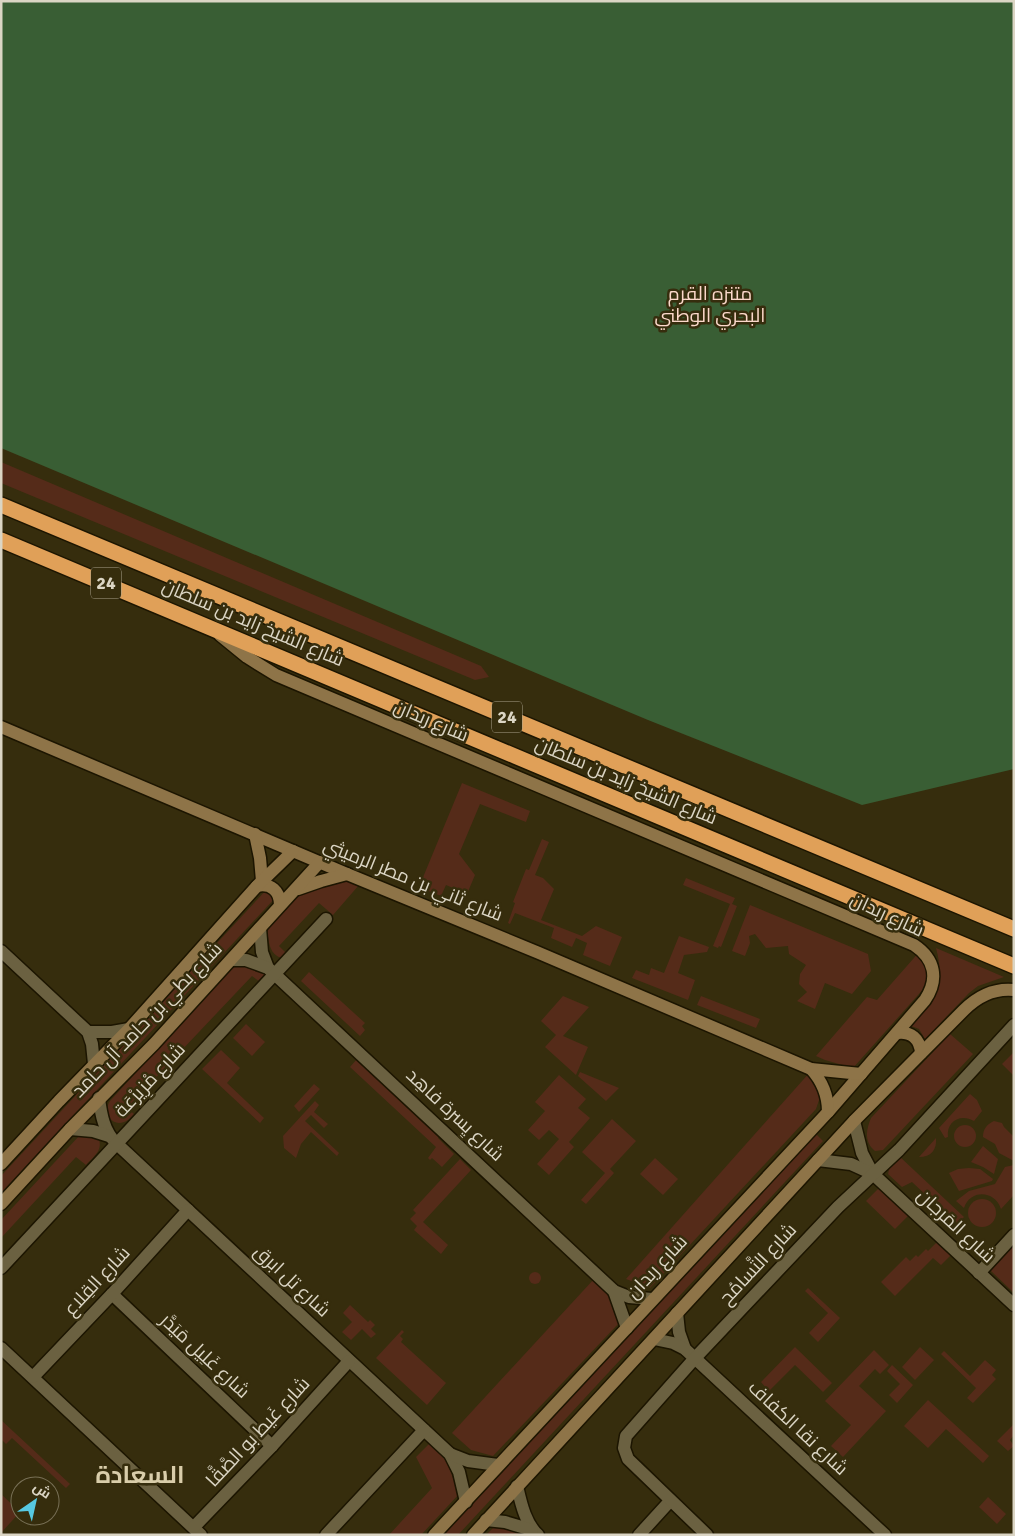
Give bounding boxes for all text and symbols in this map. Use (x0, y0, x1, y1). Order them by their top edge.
park label: متنزه القرم البحري الوطني (655, 282, 765, 330)
road number: 24 (91, 568, 121, 598)
street label: شارع الشيخ زايد بن سلطان (158, 574, 348, 673)
street label: شارع ربدان (390, 695, 472, 748)
road number: 24 (492, 702, 522, 732)
street label: شارع الشيخ زايد بن سلطان (531, 732, 721, 831)
street label: شارع ثاني بن مطر الرميثي (319, 833, 506, 929)
street label: شارع ربدان (846, 887, 928, 943)
street label: شارع بطي بن حامد آل حامد (66, 937, 229, 1104)
street label: شارع مْزِيرْعَة (109, 1038, 191, 1123)
street label: شارع يِسرة فاهِد (400, 1063, 509, 1167)
street label: شارع المَرجان (911, 1184, 1000, 1269)
street label: شارع التَّسامُح (714, 1218, 803, 1311)
street label: شارع ربدان (621, 1230, 693, 1305)
street label: شارع تل ابرق (248, 1240, 335, 1323)
street label: شارع القِلاع (59, 1241, 136, 1322)
street label: شارع غَلِيل مَيَدَّر (154, 1308, 255, 1404)
street label: شارع غَيط بو الصَّقَّا (201, 1372, 316, 1493)
street label: شارع نقا الكفاف (742, 1376, 853, 1481)
district label: السعادة (96, 1460, 184, 1490)
north arrow (10, 1476, 60, 1526)
text: ش (30, 1479, 54, 1503)

